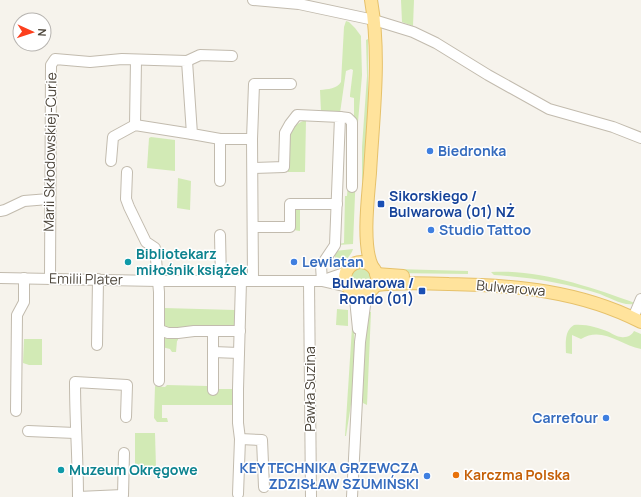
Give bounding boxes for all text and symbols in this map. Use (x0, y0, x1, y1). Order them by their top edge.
north arrow (12, 12, 52, 52)
text: N (35, 28, 50, 37)
street label: Marii Skłodowskiej-Curie (39, 72, 60, 232)
place label: Biedronka (438, 141, 506, 160)
marker: Biedronka (425, 146, 435, 156)
place label: Sikorskiego / Bulwarowa (01) NŻ (389, 186, 515, 221)
marker: Sikorskiego / Bulwarowa (01) NŻ (376, 199, 386, 209)
place label: Studio Tattoo (439, 220, 532, 239)
marker: Studio Tattoo (426, 225, 436, 235)
place label: Bibliotekarz miłośnik książek (136, 244, 247, 279)
place label: Lewiatan (302, 252, 364, 271)
marker: Bibliotekarz miłośnik książek (123, 257, 133, 267)
marker: Lewiatan (289, 257, 299, 267)
street label: Emilii Plater (49, 268, 123, 289)
place label: Bulwarowa / Rondo (01) (332, 273, 414, 308)
street label: Bulwarowa (476, 275, 546, 300)
marker: Bulwarowa / Rondo (01) (417, 286, 427, 296)
street label: Pawła Suzina (300, 346, 319, 432)
place label: Carrefour (532, 408, 598, 427)
marker: Carrefour (601, 413, 611, 423)
place label: KEY TECHNIKA GRZEWCZA ZDZISŁAW SZUMIŃSKI (240, 458, 420, 493)
place label: Muzeum Okręgowe (69, 460, 198, 479)
marker: Muzeum Okręgowe (56, 465, 66, 475)
place label: Karczma Polska (464, 465, 570, 484)
marker: Karczma Polska (451, 470, 461, 480)
marker: KEY TECHNIKA GRZEWCZA ZDZISŁAW SZUMIŃSKI (422, 471, 432, 481)

